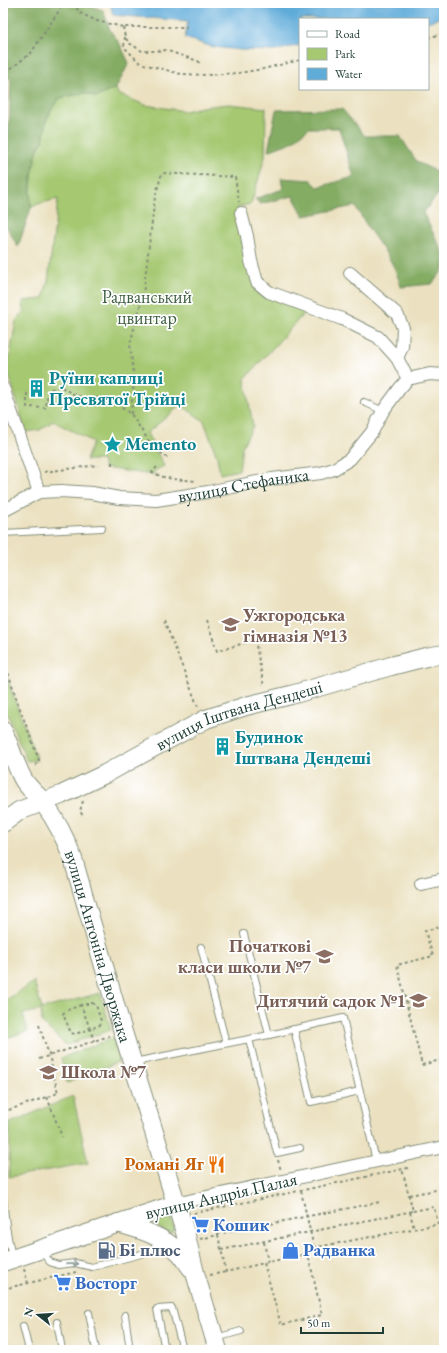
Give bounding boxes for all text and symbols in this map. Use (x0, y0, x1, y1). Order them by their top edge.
legend (299, 18, 429, 90)
text: Road (335, 26, 361, 42)
text: Park (335, 46, 356, 62)
text: Water (335, 66, 362, 82)
park label: Радванський цвинтар (102, 285, 193, 329)
place label: Руїни каплиці Пресвятої Трійці (49, 366, 187, 410)
building icon: Руїни каплиці Пресвятої Трійці (26, 378, 46, 398)
place label: Memento (125, 432, 196, 455)
place icon: Memento (102, 434, 122, 454)
street label: вулиця Стефаника (176, 462, 311, 507)
place label: Ужгородська гімназія №13 (242, 603, 348, 647)
school or university icon: Ужгородська гімназія №13 (220, 615, 240, 635)
street label: вулиця Іштвана Дендеші (151, 674, 325, 755)
place label: Будинок Іштвана Дєндеші (235, 725, 372, 769)
building icon: Будинок Іштвана Дєндеші (212, 737, 232, 757)
street label: вулиця Антоніна Дворжака (60, 846, 138, 1046)
place label: Початкові класи школи №7 (178, 934, 312, 978)
school or university icon: Початкові класи школи №7 (314, 946, 334, 966)
place label: Дитячий садок №1 (256, 989, 406, 1012)
school or university icon: Дитячий садок №1 (409, 991, 429, 1011)
place label: Школа №7 (61, 1060, 146, 1083)
school or university icon: Школа №7 (38, 1062, 58, 1082)
place label: Романі Яг (125, 1152, 204, 1175)
restaurant icon: Романі Яг (207, 1154, 227, 1174)
street label: вулиця Андрія Палая (143, 1167, 299, 1224)
place label: Кошик (213, 1213, 270, 1236)
supermarket icon: Кошик (190, 1215, 210, 1235)
place label: Бі плюс (119, 1238, 181, 1261)
place label: Радванка (303, 1238, 376, 1261)
fuel station icon: Бі плюс (96, 1240, 116, 1260)
shop icon: Радванка (280, 1240, 300, 1260)
one-way arrow (65, 1260, 78, 1268)
place label: Восторг (75, 1271, 137, 1294)
supermarket icon: Восторг (52, 1273, 72, 1293)
north arrow (18, 1295, 58, 1335)
text: N (20, 1306, 36, 1318)
scale bar (301, 1309, 383, 1335)
text: 50 m (307, 1315, 331, 1331)

